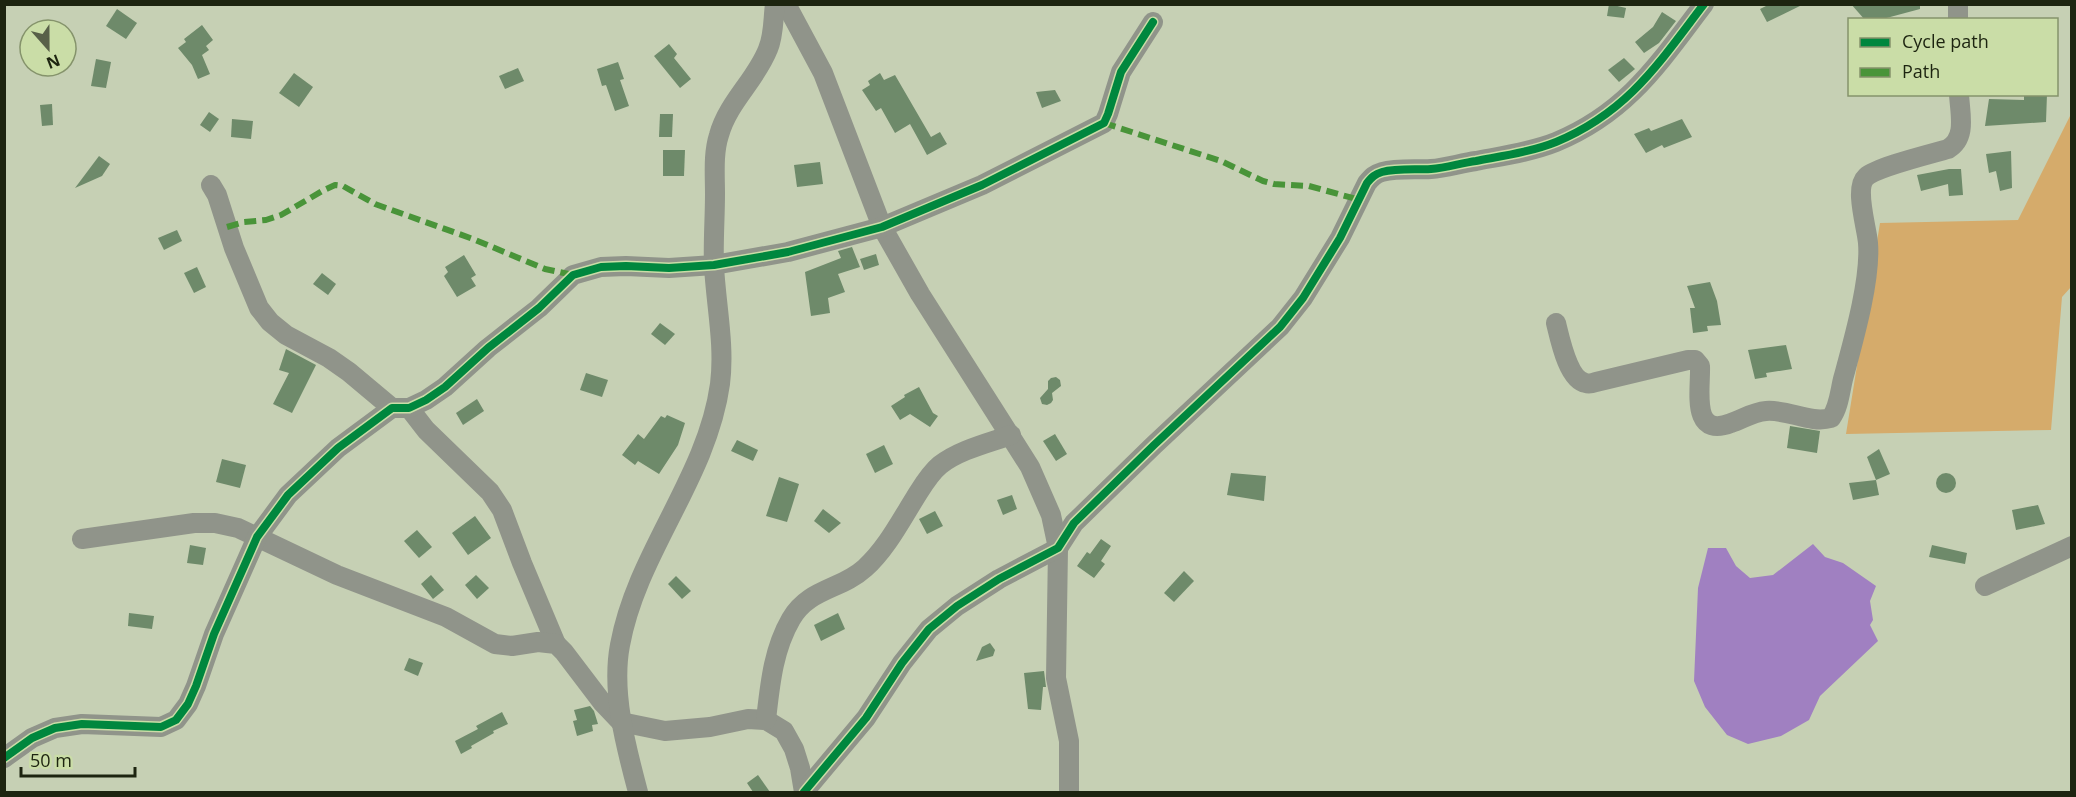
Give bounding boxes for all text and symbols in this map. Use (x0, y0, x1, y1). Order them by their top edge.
north arrow (18, 18, 78, 78)
legend (1848, 18, 2058, 96)
text: Cycle path (1902, 29, 1989, 53)
text: N (43, 49, 63, 75)
text: Path (1902, 59, 1940, 83)
scale bar (21, 740, 135, 778)
text: 50 m (30, 748, 72, 772)

